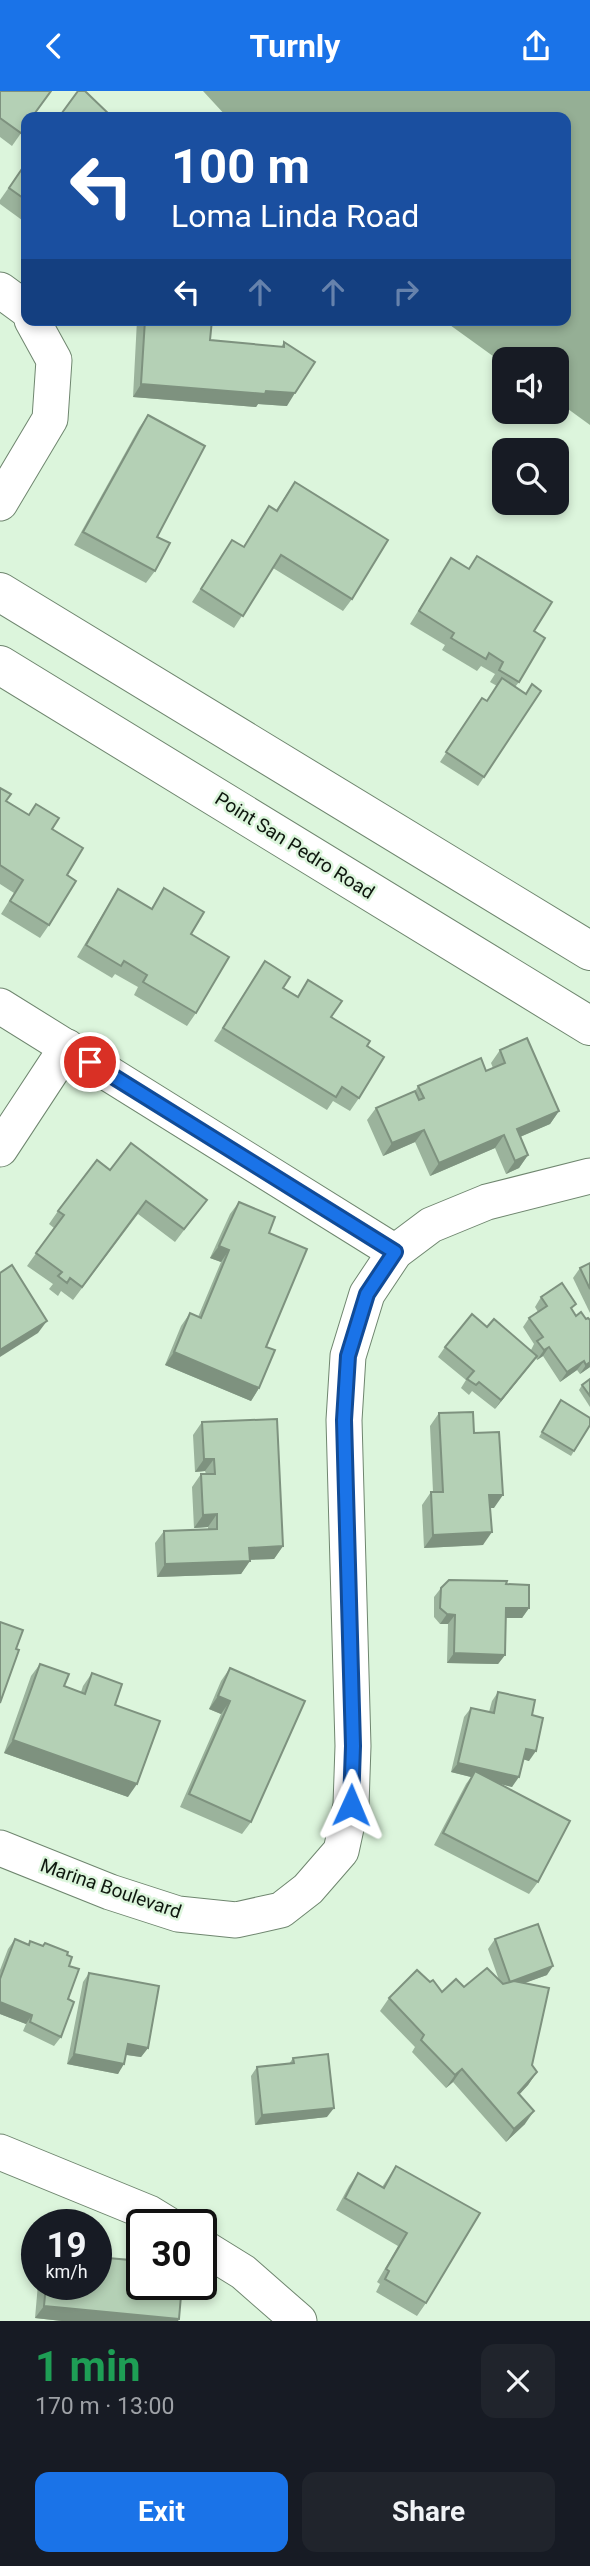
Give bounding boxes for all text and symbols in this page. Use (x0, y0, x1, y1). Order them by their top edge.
icon: back (35, 27, 73, 65)
text: Turnly (250, 27, 340, 65)
icon: share (517, 27, 555, 65)
text: 100 m (171, 138, 310, 195)
icon: left (56, 140, 147, 231)
text: Loma Linda Road (171, 197, 419, 235)
icon: left (168, 273, 206, 311)
icon: ahead (241, 273, 279, 311)
icon: ahead (314, 273, 352, 311)
icon: right (387, 273, 425, 311)
map controls (492, 347, 569, 515)
button: sound (492, 347, 569, 424)
button: search (492, 438, 569, 515)
street label: Point San Pedro Road (211, 787, 379, 904)
pin (60, 1032, 120, 1092)
icon: arrive (71, 1043, 109, 1081)
position arrow (314, 1768, 388, 1842)
street label: Marina Boulevard (37, 1854, 184, 1923)
speed limit sign: 30 (126, 2209, 217, 2300)
text: 19 (46, 2225, 87, 2266)
text: km/h (45, 2261, 88, 2282)
text: 1 min (35, 2342, 141, 2391)
button: close (481, 2344, 555, 2418)
text: 170 m · 13:00 (35, 2393, 174, 2420)
button: Exit (35, 2472, 288, 2552)
button: Share (302, 2472, 555, 2552)

